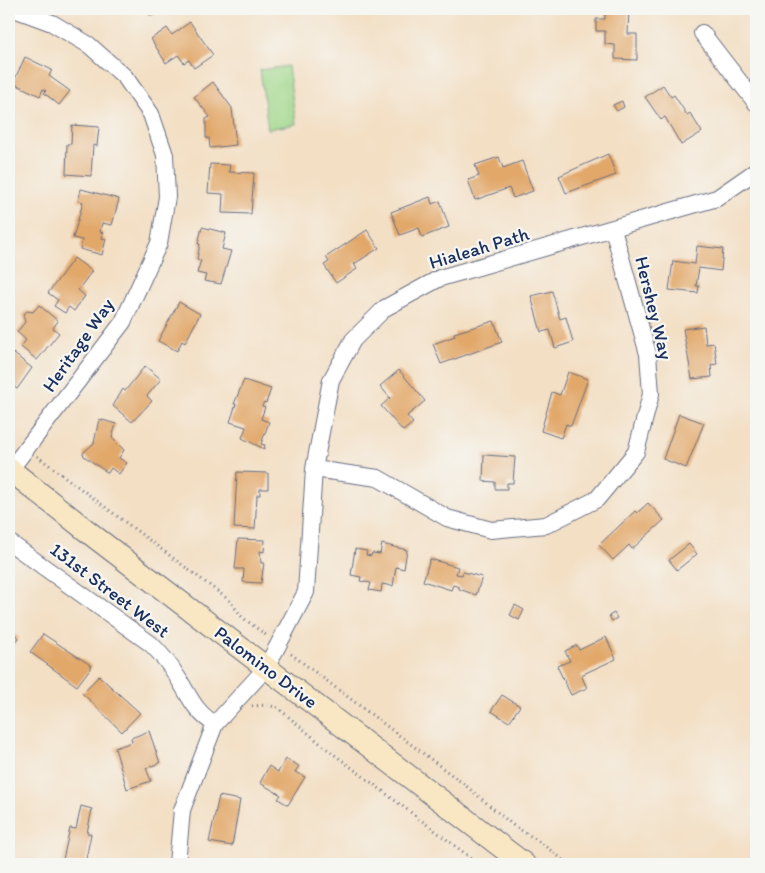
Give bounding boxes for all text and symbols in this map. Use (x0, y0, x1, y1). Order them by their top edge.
street label: Hialeah Path (426, 222, 533, 274)
street label: Hershey Way (630, 254, 678, 362)
street label: Heritage Way (37, 294, 119, 396)
street label: 131st Street West (46, 538, 174, 642)
street label: Palomino Drive (210, 621, 322, 713)

